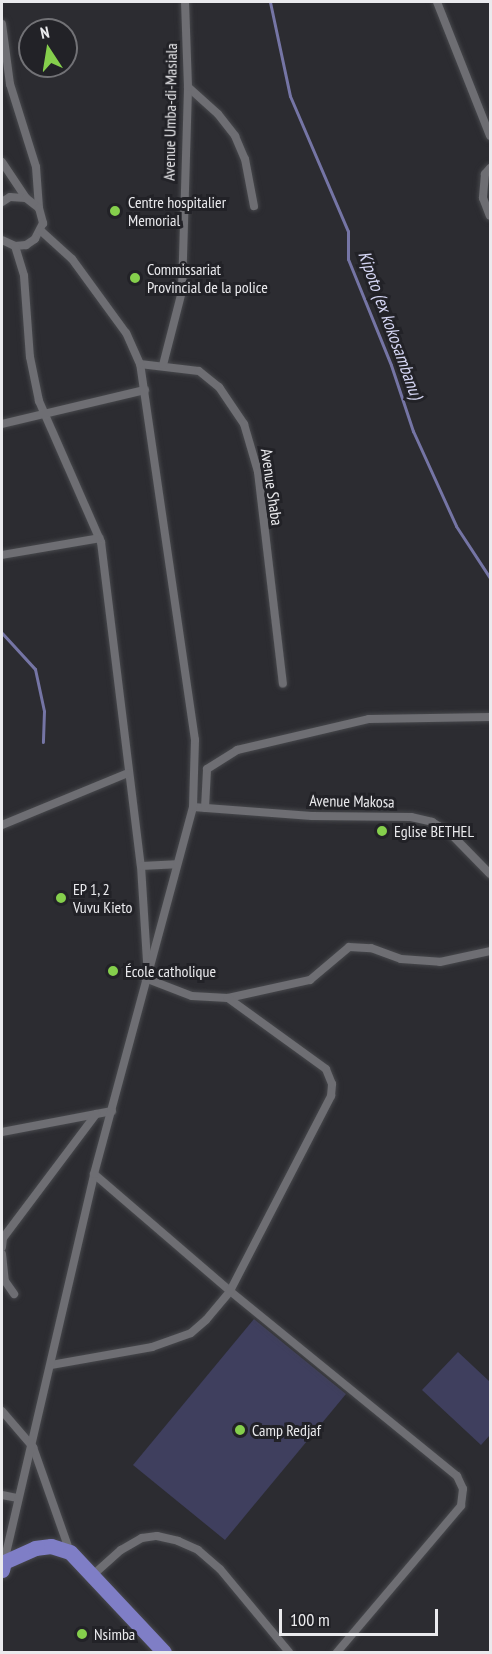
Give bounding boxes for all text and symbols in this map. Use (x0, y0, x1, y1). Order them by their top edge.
north arrow (18, 18, 78, 78)
text: N (38, 22, 51, 43)
street label: Avenue Umba-di-Masiala (159, 43, 181, 181)
place label: Centre hospitalier Memorial (128, 192, 226, 230)
marker: Centre hospitalier Memorial (106, 202, 124, 220)
water label: Kipoto (ex kokosambanu) (353, 248, 427, 402)
place label: Commissariat Provincial de la police (147, 259, 268, 297)
marker: Commissariat Provincial de la police (128, 271, 142, 285)
street label: Avenue Shaba (257, 447, 287, 527)
street label: Avenue Makosa (309, 791, 395, 811)
place label: Eglise BETHEL (394, 821, 474, 841)
marker: Eglise BETHEL (375, 824, 389, 838)
place label: EP 1, 2 Vuvu Kieto (73, 879, 132, 917)
marker: EP 1, 2 Vuvu Kieto (54, 891, 68, 905)
place label: École catholique (125, 961, 216, 981)
marker: École catholique (106, 964, 120, 978)
place label: Camp Redjaf (252, 1420, 321, 1440)
marker: Camp Redjaf (233, 1423, 247, 1437)
scale bar (282, 1597, 441, 1635)
text: 100 m (290, 1608, 330, 1631)
place label: Nsimba (94, 1624, 135, 1644)
marker: Nsimba (75, 1627, 89, 1641)

